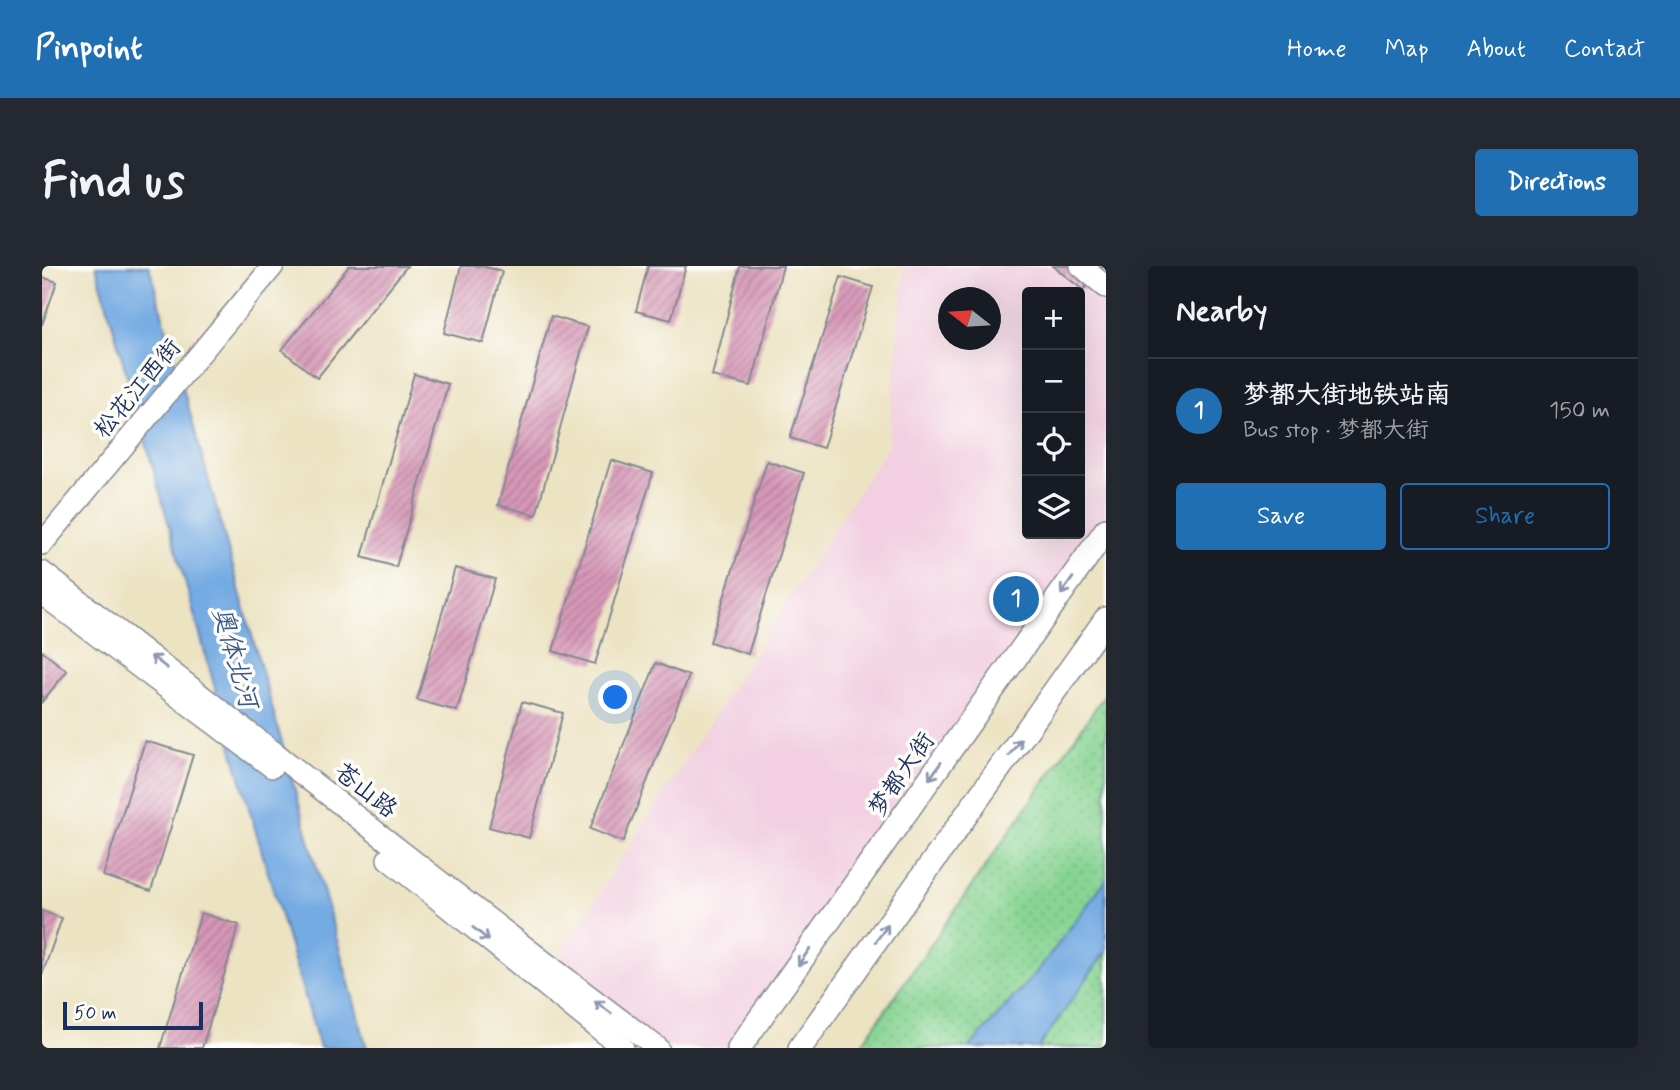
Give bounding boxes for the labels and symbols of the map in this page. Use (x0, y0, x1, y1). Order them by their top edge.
north arrow (938, 287, 1001, 350)
street label: 松花江西街 (88, 333, 189, 445)
pin: 1 (993, 573, 1039, 625)
one-way arrow (1059, 576, 1074, 595)
water label: 奥体北河 (203, 603, 266, 716)
one-way arrow (151, 654, 169, 669)
your location (598, 680, 632, 714)
street label: 梦都大街 (862, 727, 942, 823)
one-way arrow (1007, 739, 1022, 757)
street label: 苍山路 (327, 757, 403, 826)
one-way arrow (928, 761, 942, 780)
one-way arrow (875, 924, 890, 943)
one-way arrow (471, 926, 490, 941)
one-way arrow (796, 947, 811, 966)
scale bar (63, 999, 203, 1031)
one-way arrow (594, 1000, 613, 1014)

